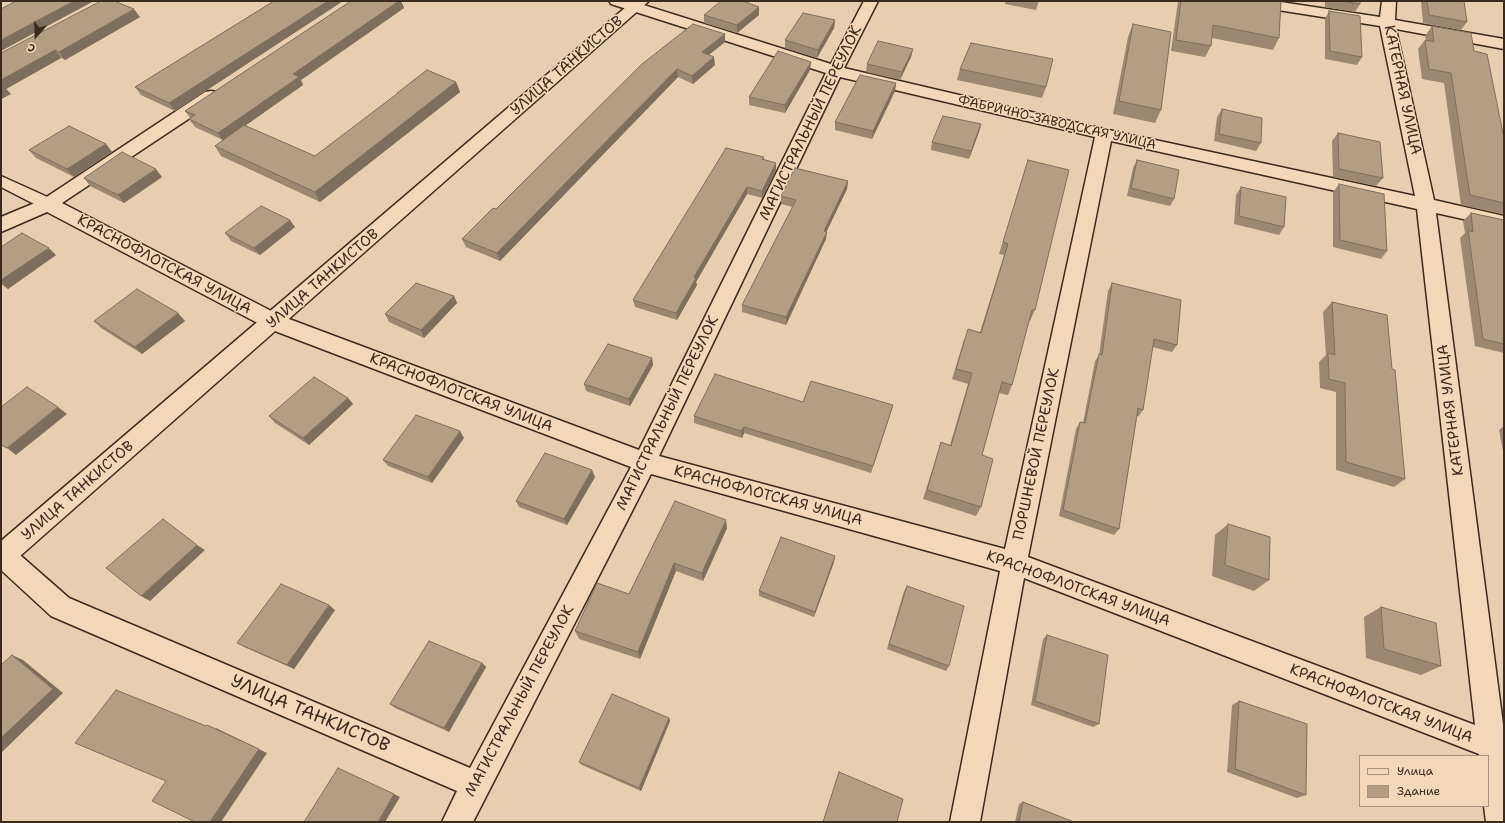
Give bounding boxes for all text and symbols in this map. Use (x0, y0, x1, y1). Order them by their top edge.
street label: УЛИЦА ТАНКИСТОВ (507, 12, 627, 120)
north arrow (16, 16, 56, 56)
street label: МАГИСТРАЛЬНЫЙ ПЕРЕУЛОК (756, 23, 866, 223)
street label: КАТЕРНАЯ УЛИЦА (1379, 23, 1425, 157)
text: С (26, 40, 37, 56)
street label: ФАБРИЧНО-ЗАВОДСКАЯ УЛИЦА (957, 93, 1157, 153)
street label: КРАСНОФЛОТСКАЯ УЛИЦА (74, 211, 254, 319)
street label: УЛИЦА ТАНКИСТОВ (263, 225, 383, 333)
street label: МАГИСТРАЛЬНЫЙ ПЕРЕУЛОК (613, 313, 723, 513)
street label: КАТЕРНАЯ УЛИЦА (1434, 343, 1468, 477)
street label: КРАСНОФЛОТСКАЯ УЛИЦА (367, 350, 555, 436)
street label: ПОРШНЕВОЙ ПЕРЕУЛОК (1010, 366, 1064, 542)
street label: УЛИЦА ТАНКИСТОВ (18, 437, 138, 545)
street label: КРАСНОФЛОТСКАЯ УЛИЦА (672, 462, 864, 530)
street label: КРАСНОФЛОТСКАЯ УЛИЦА (984, 547, 1172, 631)
street label: МАГИСТРАЛЬНЫЙ ПЕРЕУЛОК (462, 602, 578, 800)
street label: КРАСНОФЛОТСКАЯ УЛИЦА (1287, 661, 1475, 747)
street label: УЛИЦА ТАНКИСТОВ (227, 671, 393, 757)
legend (1359, 755, 1489, 807)
text: Улица (1397, 763, 1433, 779)
text: Здание (1397, 783, 1440, 799)

